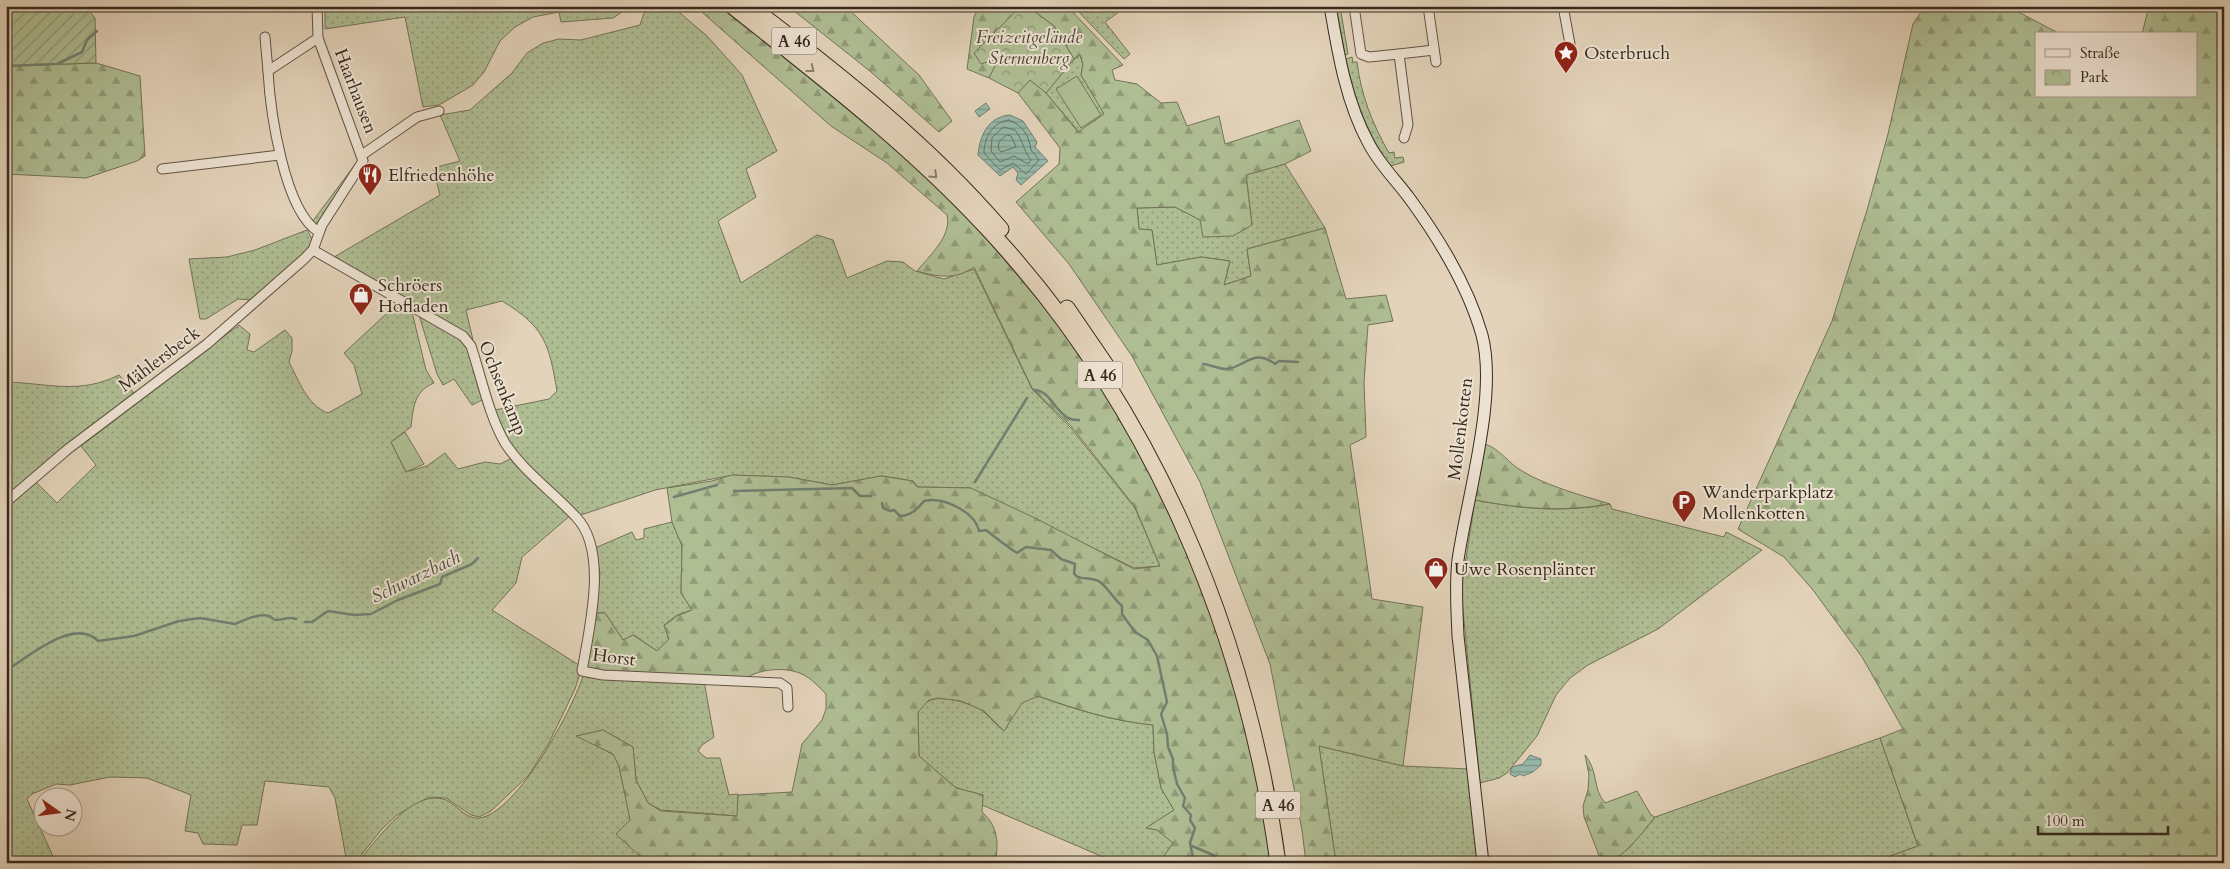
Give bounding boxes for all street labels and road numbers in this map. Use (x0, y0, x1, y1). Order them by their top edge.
road number: A 46 (772, 27, 816, 54)
street label: Haarhausen (328, 45, 383, 138)
street label: Mählersbeck (114, 320, 205, 398)
street label: Ochsenkamp (472, 337, 533, 439)
road number: A 46 (1078, 362, 1122, 388)
street label: Mollenkotten (1442, 375, 1479, 482)
street label: Horst (591, 642, 637, 673)
road number: A 46 (1256, 792, 1300, 818)

